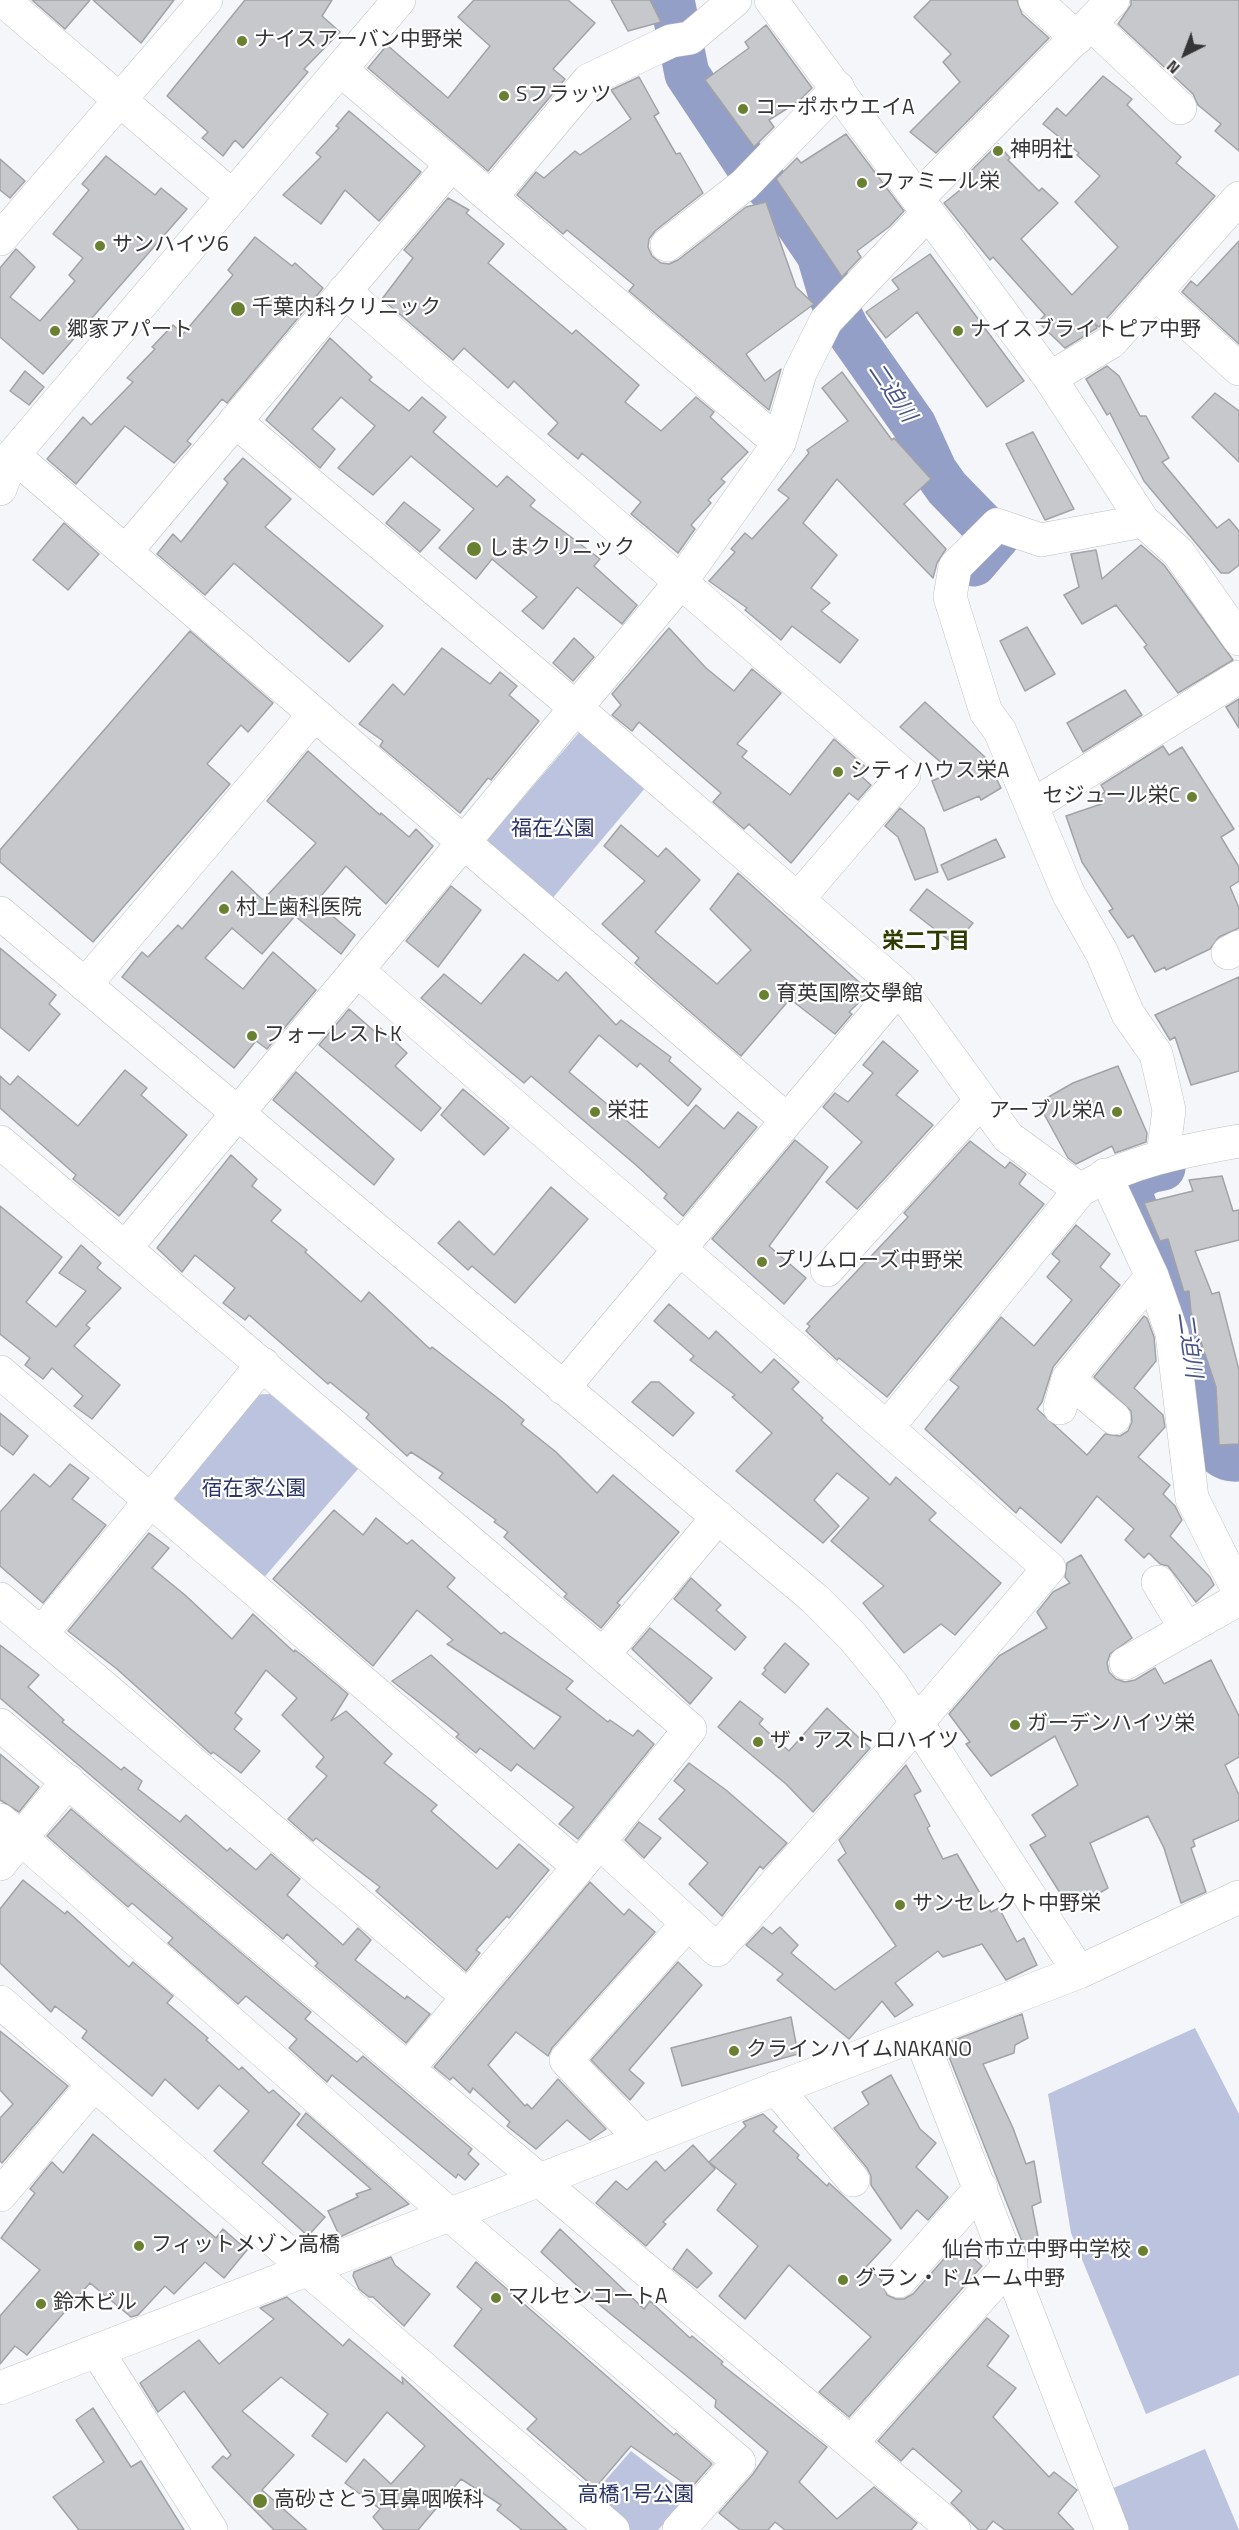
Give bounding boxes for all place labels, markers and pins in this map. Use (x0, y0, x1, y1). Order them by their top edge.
place label: ナイスアーバン中野栄 (254, 28, 463, 54)
marker: ナイスアーバン中野栄 (235, 34, 249, 48)
place label: Sフラッツ (516, 83, 611, 109)
marker: Sフラッツ (497, 89, 511, 103)
place label: コーポホウエイA (755, 96, 915, 122)
marker: コーポホウエイA (736, 102, 750, 116)
place label: 神明社 (1010, 138, 1073, 164)
marker: 神明社 (991, 144, 1005, 158)
place label: ファミール栄 (874, 170, 1000, 196)
marker: ファミール栄 (855, 176, 869, 190)
place label: サンハイツ6 (112, 233, 229, 259)
marker: サンハイツ6 (93, 239, 107, 253)
place label: 千葉内科クリニック (252, 296, 441, 322)
marker: 千葉内科クリニック (229, 300, 247, 318)
place label: 郷家アパート (67, 318, 193, 344)
place label: ナイスブライトピア中野 (970, 318, 1201, 344)
marker: 郷家アパート (48, 324, 62, 338)
marker: ナイスブライトピア中野 (951, 324, 965, 338)
place label: しまクリニック (488, 536, 635, 562)
marker: しまクリニック (465, 540, 483, 558)
place label: シティハウス栄A (850, 759, 1010, 785)
marker: シティハウス栄A (831, 765, 845, 779)
place label: セジュール栄C (1043, 784, 1180, 810)
marker: セジュール栄C (1185, 790, 1199, 804)
place label: 村上歯科医院 (236, 896, 362, 922)
marker: 村上歯科医院 (217, 902, 231, 916)
place label: 育英国際交學館 (776, 982, 923, 1008)
marker: 育英国際交學館 (757, 988, 771, 1002)
place label: フォーレストK (264, 1023, 402, 1049)
marker: フォーレストK (245, 1029, 259, 1043)
place label: 栄荘 (607, 1099, 649, 1125)
place label: アーブル栄A (989, 1099, 1105, 1125)
marker: 栄荘 (588, 1105, 602, 1119)
marker: アーブル栄A (1110, 1105, 1124, 1119)
place label: プリムローズ中野栄 (774, 1249, 963, 1275)
marker: プリムローズ中野栄 (755, 1255, 769, 1269)
place label: ガーデンハイツ栄 (1027, 1712, 1195, 1738)
marker: ガーデンハイツ栄 (1008, 1718, 1022, 1732)
place label: ザ・アストロハイツ (770, 1729, 959, 1755)
marker: ザ・アストロハイツ (751, 1735, 765, 1749)
place label: サンセレクト中野栄 (912, 1892, 1101, 1918)
marker: サンセレクト中野栄 (893, 1898, 907, 1912)
place label: クラインハイムNAKANO (746, 2038, 972, 2064)
marker: クラインハイムNAKANO (727, 2044, 741, 2058)
place label: フィットメゾン高橋 (151, 2233, 340, 2259)
place label: 仙台市立中野中学校 (942, 2238, 1131, 2264)
marker: フィットメゾン高橋 (132, 2239, 146, 2253)
marker: 仙台市立中野中学校 (1136, 2244, 1150, 2258)
place label: グラン・ドムーム中野 (855, 2267, 1065, 2293)
marker: グラン・ドムーム中野 (836, 2273, 850, 2287)
place label: マルセンコートA (508, 2285, 668, 2311)
place label: 鈴木ビル (53, 2291, 137, 2317)
marker: マルセンコートA (489, 2291, 503, 2305)
marker: 鈴木ビル (34, 2297, 48, 2311)
place label: 高砂さとう耳鼻咽喉科 (274, 2488, 484, 2514)
marker: 高砂さとう耳鼻咽喉科 (251, 2492, 269, 2510)

